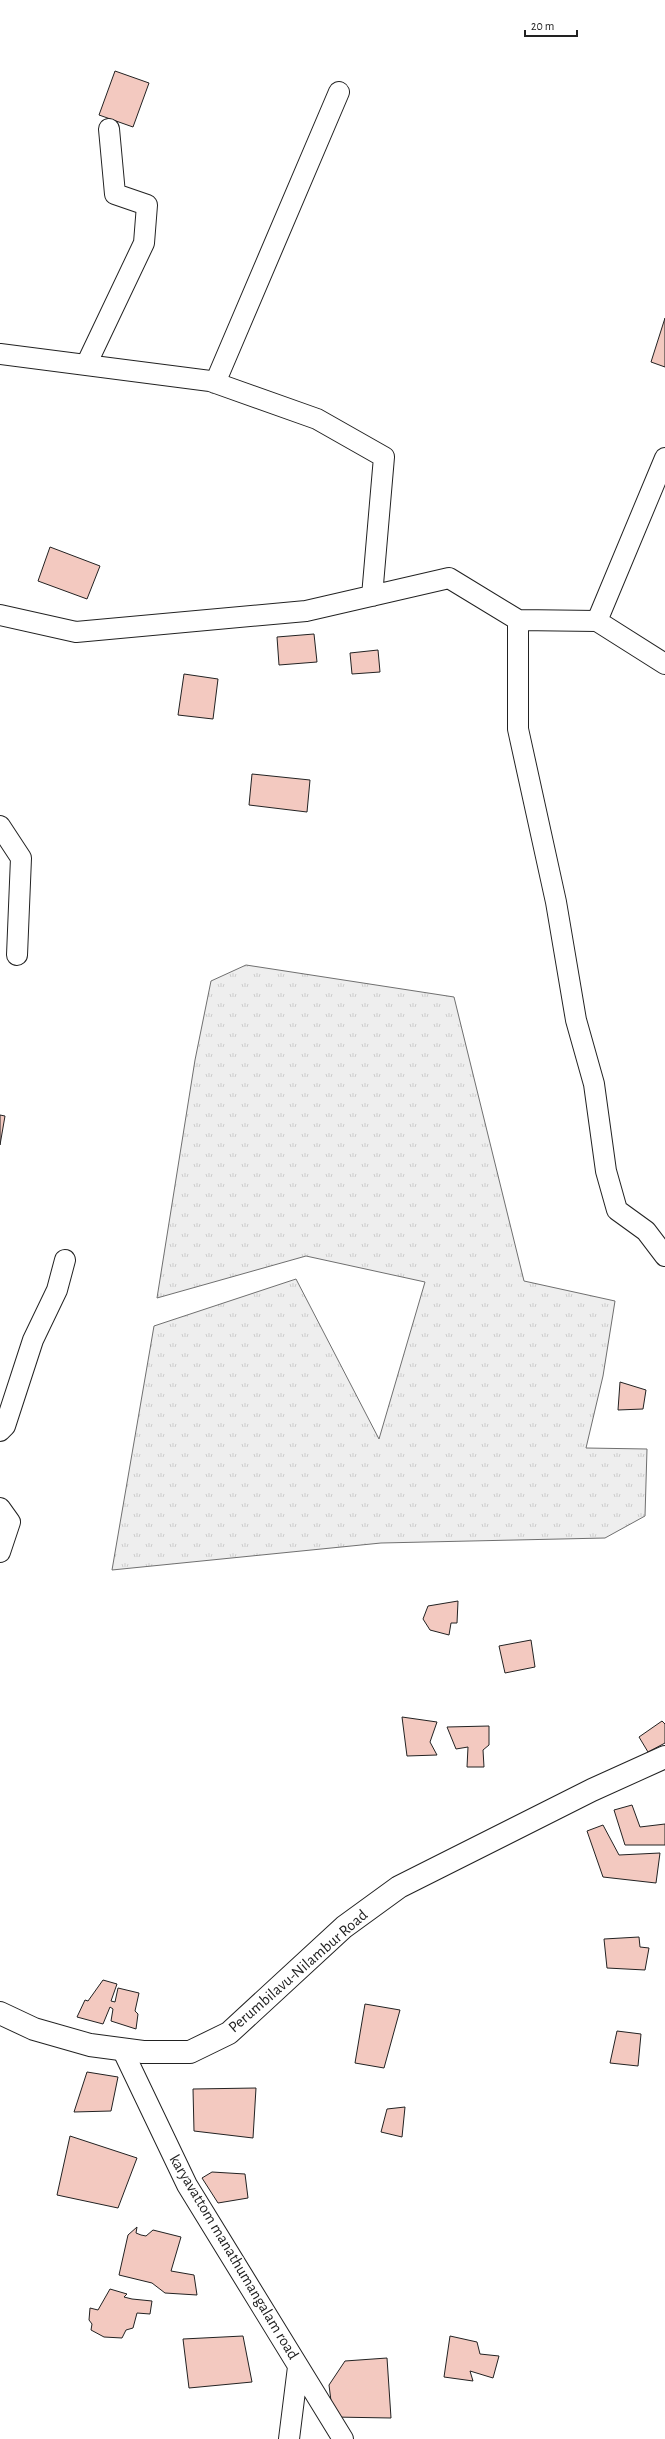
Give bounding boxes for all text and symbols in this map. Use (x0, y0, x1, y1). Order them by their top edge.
scale bar (525, 12, 577, 38)
text: 20 m (531, 20, 554, 32)
street label: Perumbilavu-Nilambur Road (225, 1906, 371, 2036)
street label: karyavattom manathumangalam road (166, 2152, 302, 2363)

